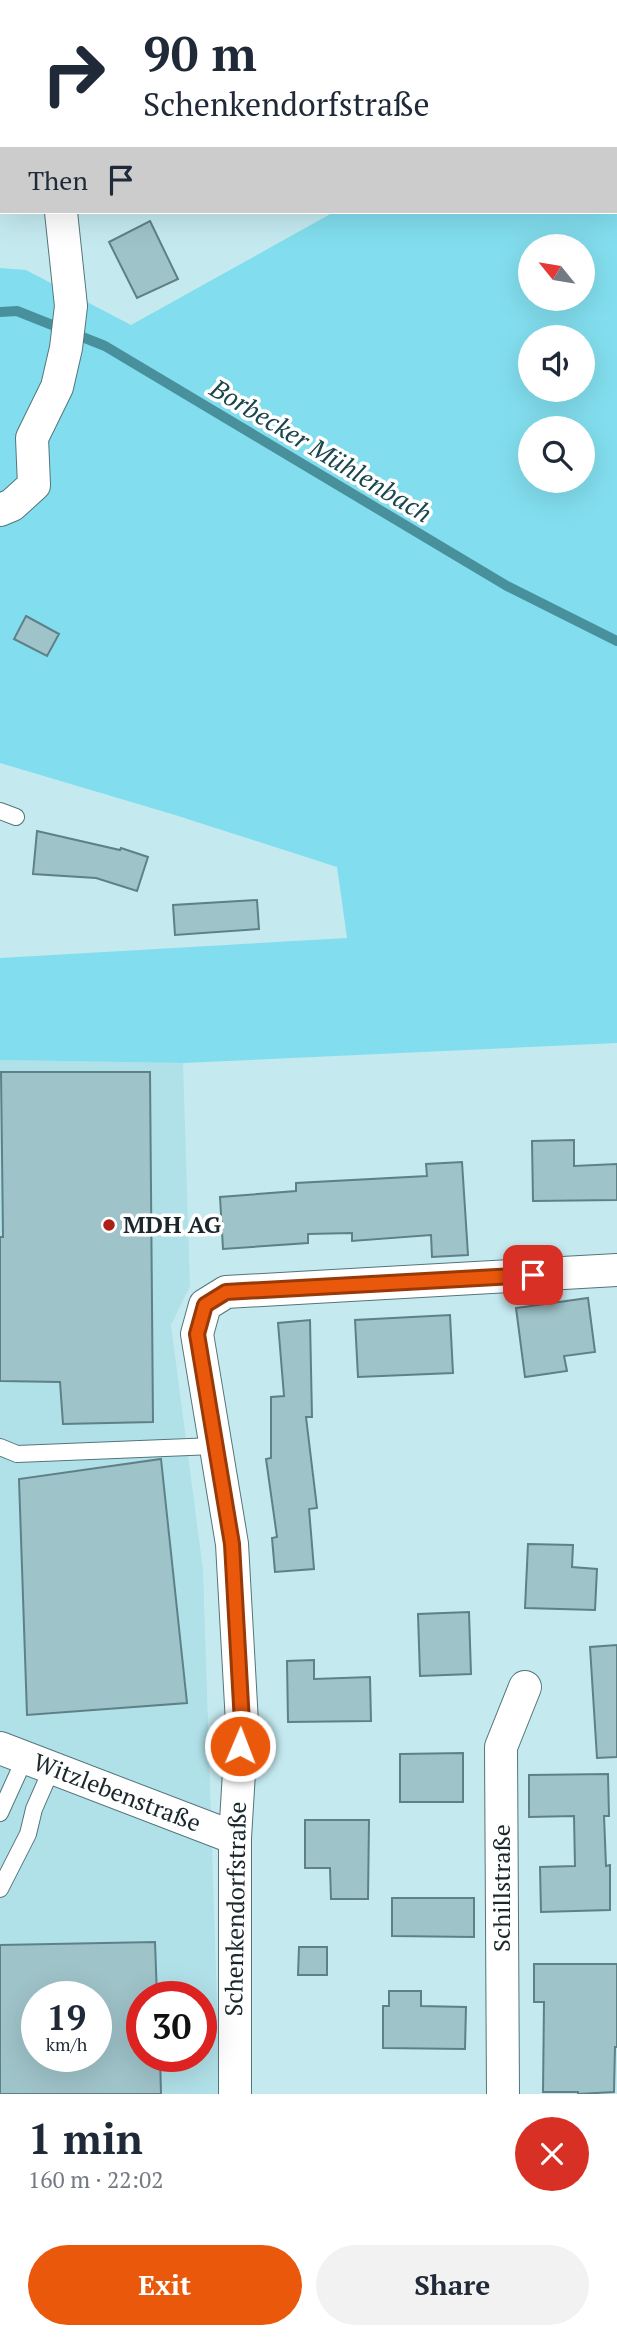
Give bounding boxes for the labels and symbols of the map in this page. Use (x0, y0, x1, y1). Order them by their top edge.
north arrow (518, 234, 595, 312)
water label: Borbecker Mühlenbach (204, 370, 439, 530)
place label: MDH AG (123, 1208, 221, 1240)
marker: MDH AG (101, 1217, 117, 1233)
pin (503, 1245, 563, 1305)
position arrow (203, 1709, 277, 1783)
street label: Witzlebenstraße (29, 1745, 206, 1839)
street label: Schenkendorfstraße (217, 1801, 253, 2017)
street label: Schillstraße (485, 1824, 517, 1952)
speed limit sign: 30 (126, 1981, 217, 2072)

